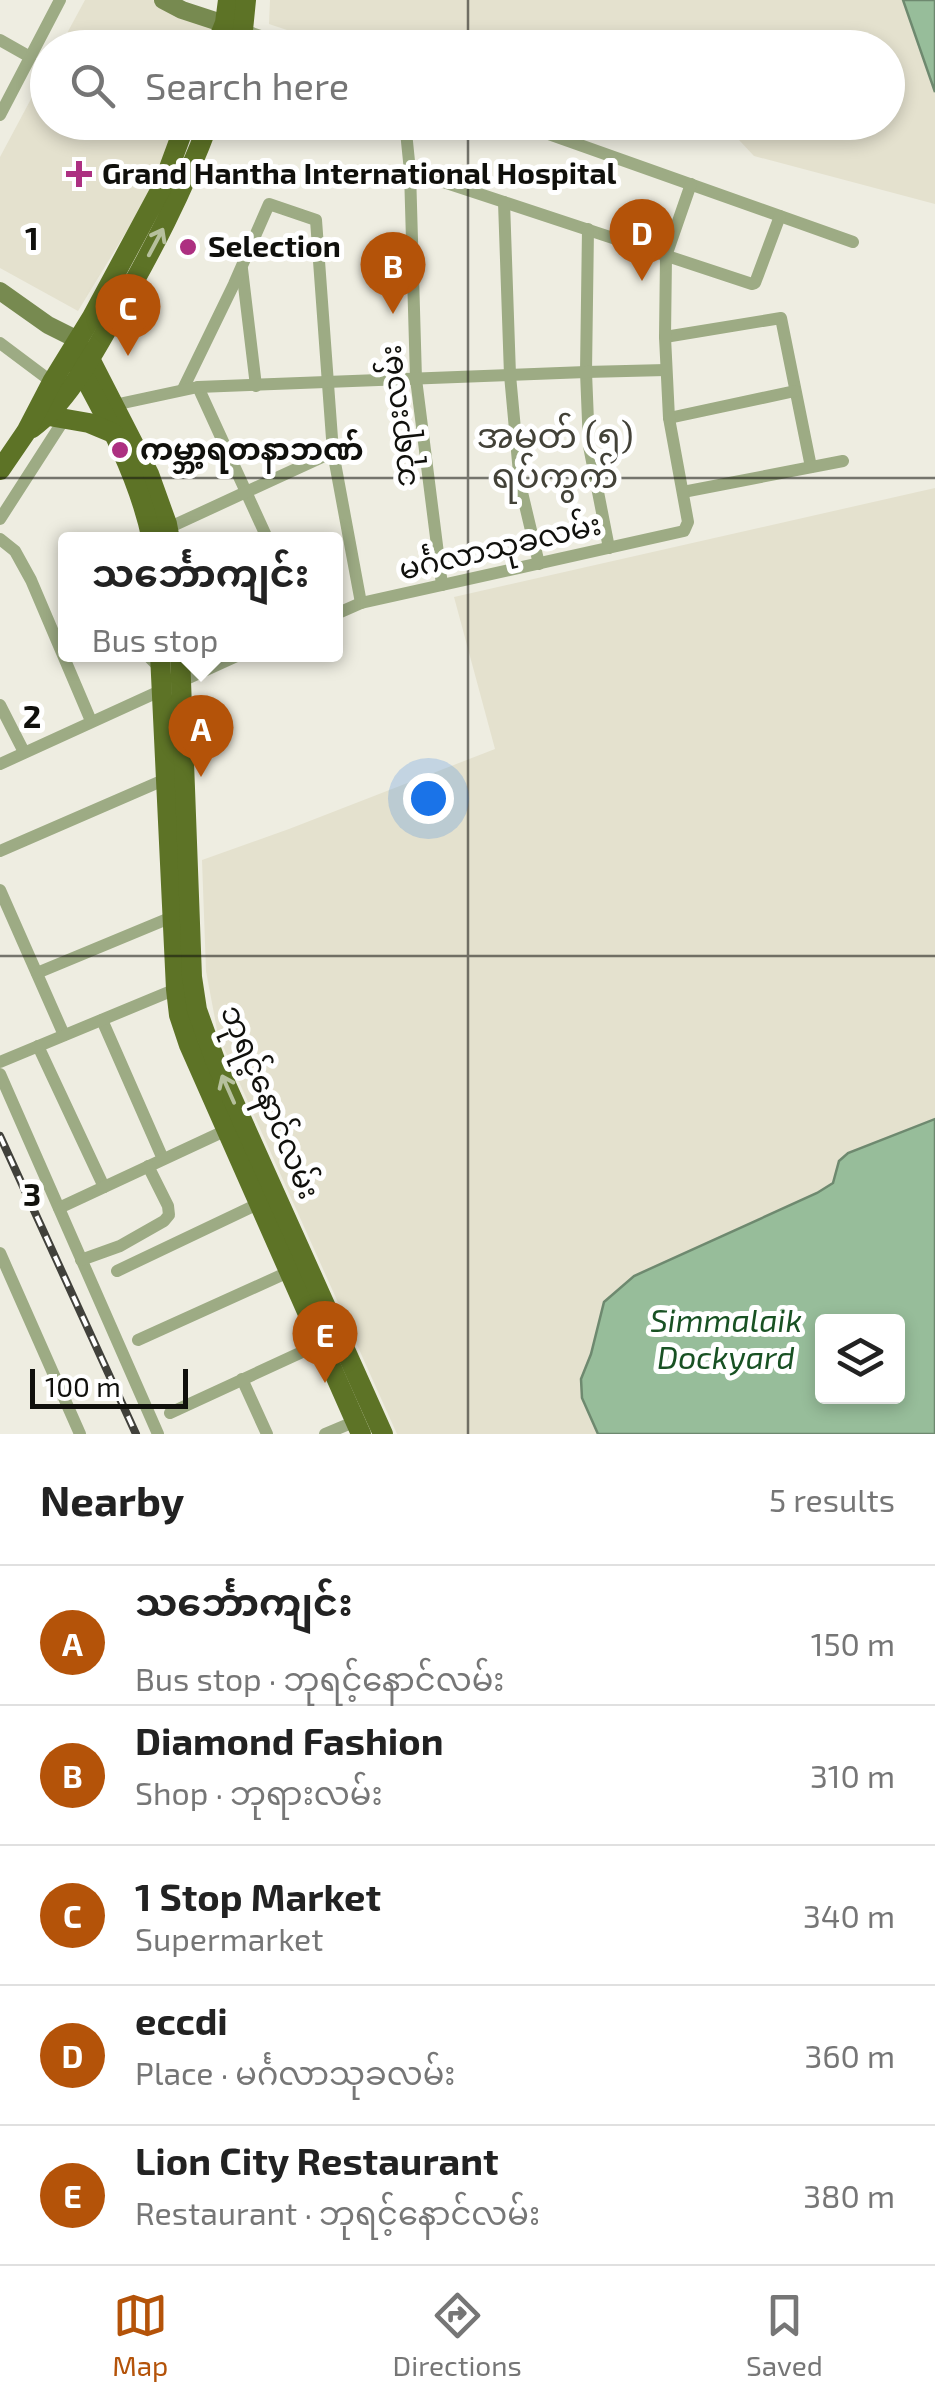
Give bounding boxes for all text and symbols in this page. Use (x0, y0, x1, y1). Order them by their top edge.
search box (30, 30, 905, 140)
icon: search (65, 58, 120, 113)
text: Search here (145, 62, 349, 108)
place label: Grand Hantha International Hospital (102, 154, 617, 190)
marker: Grand Hantha International Hospital (66, 161, 92, 187)
pin: D (610, 198, 674, 281)
text: 1 (25, 218, 39, 256)
place label: Selection (208, 227, 341, 263)
one-way arrow (147, 228, 166, 258)
pin: B (360, 232, 426, 314)
marker: Selection (177, 236, 199, 258)
pin: C (96, 274, 160, 356)
street label: ဘုရားလမ်း (369, 342, 430, 489)
district label: အမှတ် (၅) ရပ်ကွက် (477, 412, 633, 504)
place label: ကမ္ဘာ့ရတနာဘဏ် (140, 429, 364, 474)
marker: ကမ္ဘာ့ရတနာဘဏ် (109, 439, 131, 461)
street label: မင်္ဂလာသုခလမ်း (395, 502, 606, 595)
popup (58, 532, 343, 662)
text: သင်္ဘောကျင်း (92, 549, 309, 595)
text: Bus stop (92, 620, 218, 658)
pin: A (168, 694, 234, 777)
text: 2 (23, 696, 41, 734)
your location (403, 773, 454, 824)
street label: ဘုရင့်နောင်လမ်း (207, 998, 331, 1207)
one-way arrow (218, 1075, 237, 1105)
text: 3 (23, 1174, 41, 1212)
pin: E (292, 1300, 358, 1383)
water label: Simmalaik Dockyard (650, 1300, 802, 1376)
map controls (815, 1314, 905, 1404)
button: layers (815, 1314, 905, 1404)
scale bar (30, 1364, 188, 1408)
text: 100 m (45, 1369, 121, 1403)
text: Nearby (40, 1474, 184, 1524)
text: 5 results (769, 1480, 895, 1518)
text: သင်္ဘောကျင်း (135, 1578, 353, 1624)
text: A (62, 1624, 83, 1662)
text: 150 m (811, 1624, 895, 1662)
text: Bus stop · ဘုရင့်နောင်လမ်း (135, 1659, 504, 1697)
text: Diamond Fashion (135, 1717, 444, 1763)
text: B (62, 1756, 83, 1794)
text: 310 m (810, 1756, 895, 1794)
text: Shop · ဘုရားလမ်း (135, 1773, 383, 1811)
text: 1 Stop Market (135, 1873, 381, 1919)
text: C (63, 1896, 82, 1934)
text: 340 m (803, 1896, 895, 1934)
text: Supermarket (135, 1919, 323, 1957)
text: eccdi (135, 1997, 228, 2043)
text: D (62, 2036, 83, 2074)
text: 360 m (804, 2036, 895, 2074)
text: Place · မင်္ဂလာသုခလမ်း (135, 2053, 455, 2091)
text: Lion City Restaurant (135, 2137, 499, 2183)
text: E (63, 2176, 82, 2214)
text: 380 m (803, 2176, 895, 2214)
text: Restaurant · ဘုရင့်နောင်လမ်း (135, 2193, 540, 2231)
tab: Map (112, 2288, 168, 2382)
tab: Directions (393, 2288, 522, 2382)
tab: Saved (746, 2288, 823, 2382)

